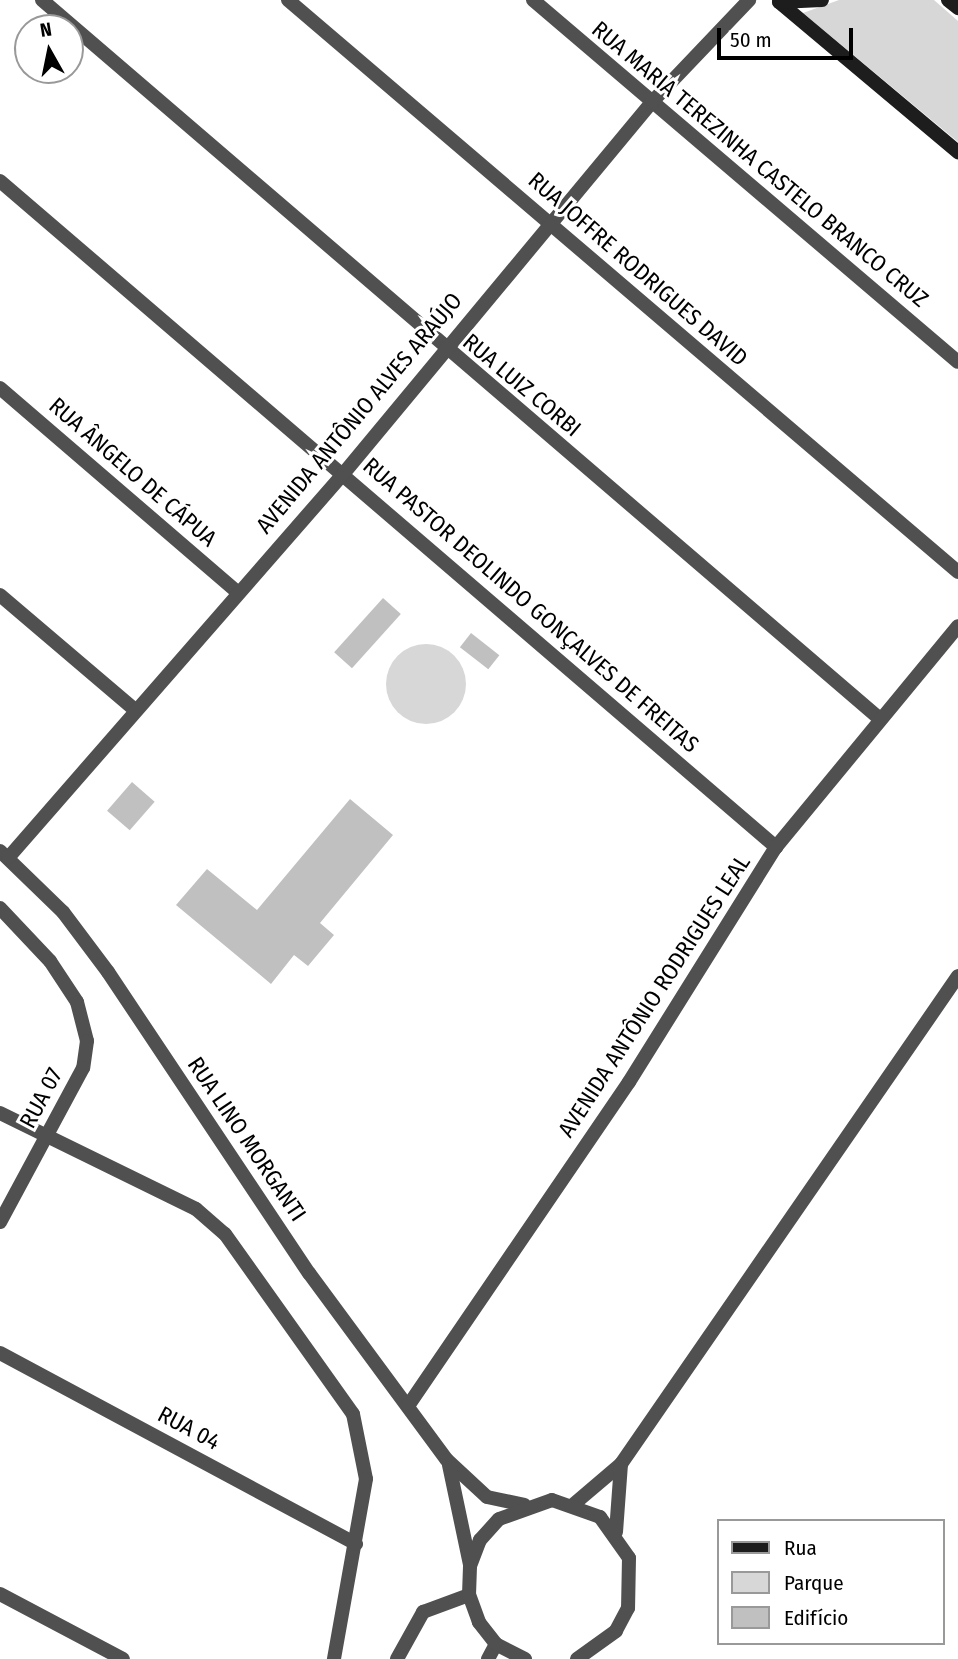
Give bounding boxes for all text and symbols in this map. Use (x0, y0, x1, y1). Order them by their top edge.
north arrow (14, 14, 84, 84)
scale bar (720, 14, 856, 58)
street label: RUA MARIA TEREZINHA CASTELO BRANCO CRUZ (586, 15, 934, 313)
text: N (39, 17, 53, 42)
text: 50 m (730, 27, 772, 53)
street label: RUA JOFFRE RODRIGUES DAVID (523, 166, 753, 372)
street label: AVENIDA ANTÔNIO ALVES ARAÚJO (250, 287, 468, 539)
street label: RUA LUIZ CORBI (457, 328, 587, 442)
street label: RUA ÂNGELO DE CÁPUA (44, 392, 222, 552)
street label: RUA PASTOR DEOLINDO GONÇALVES DE FREITAS (358, 452, 704, 758)
street label: AVENIDA ANTÔNIO RODRIGUES LEAL (552, 850, 756, 1142)
street label: RUA LINO MORGANTI (182, 1052, 312, 1226)
street label: RUA 07 (14, 1063, 68, 1133)
street label: RUA 04 (153, 1400, 225, 1456)
legend (716, 1519, 944, 1645)
text: Rua (784, 1535, 817, 1561)
text: Parque (784, 1570, 844, 1596)
text: Edifício (784, 1605, 848, 1631)

